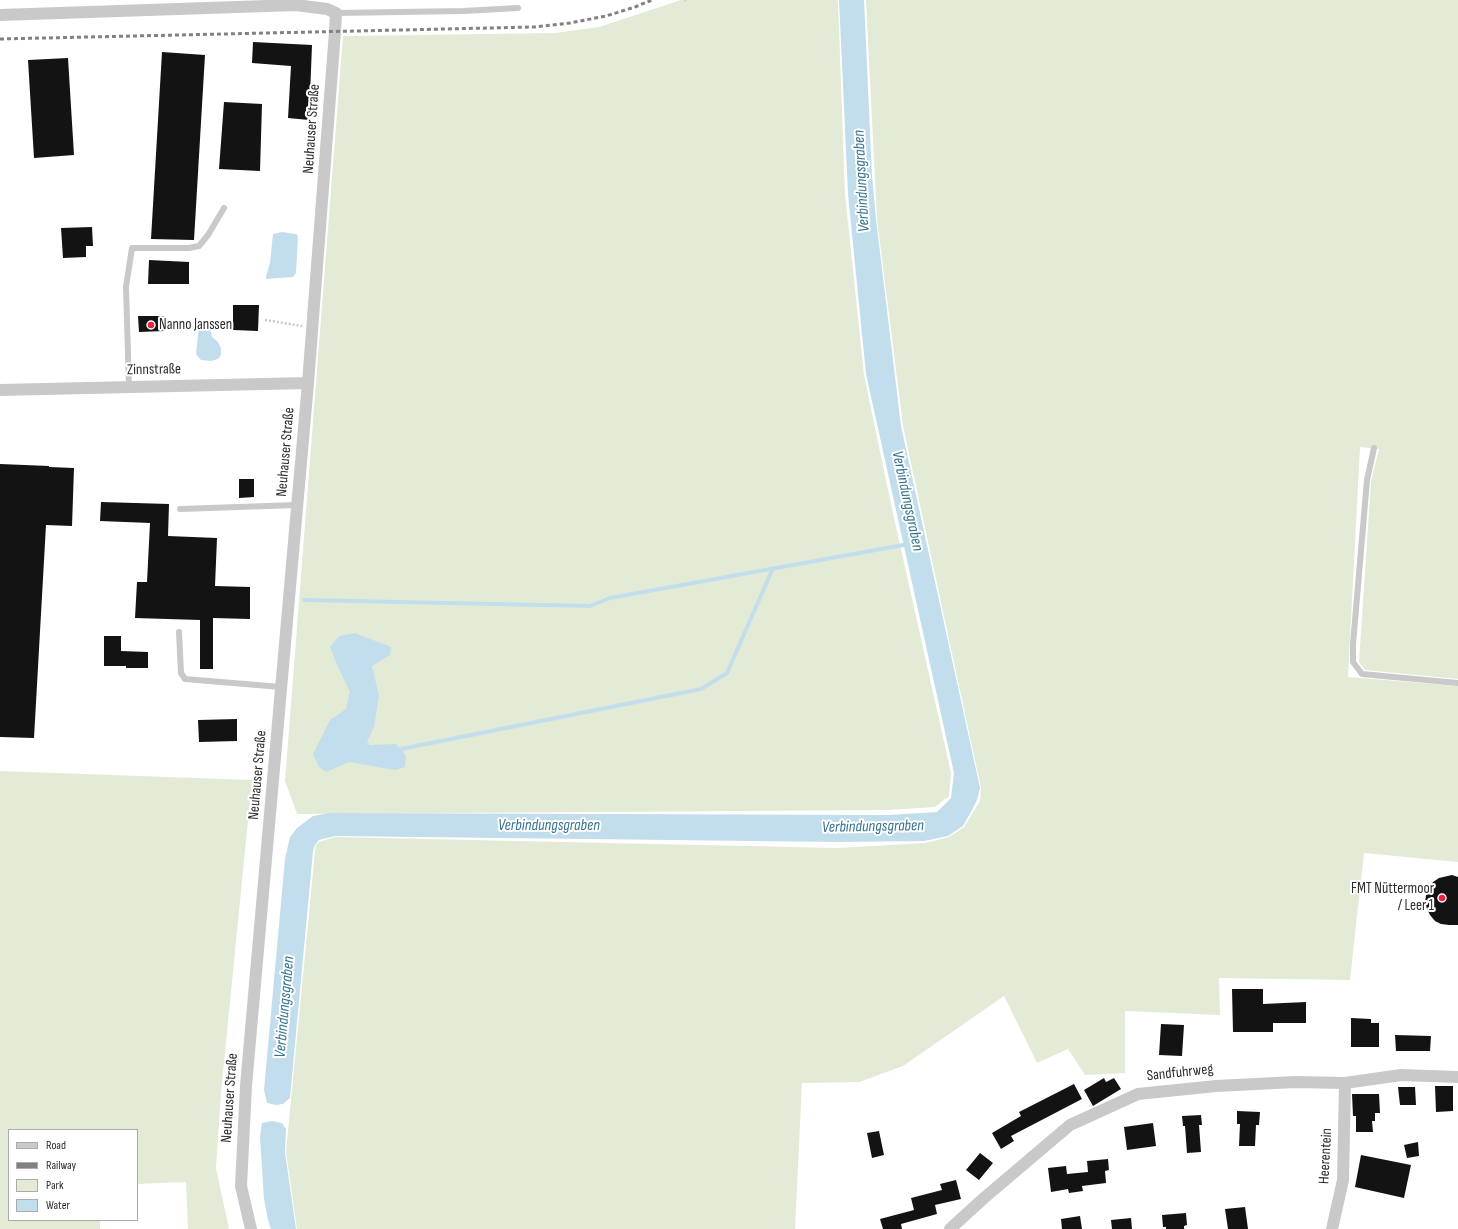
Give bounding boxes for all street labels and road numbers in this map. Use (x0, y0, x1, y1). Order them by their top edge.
street label: Neuhauser Straße (300, 84, 324, 174)
street label: Zinnstraße (127, 361, 181, 379)
street label: Neuhauser Straße (273, 407, 299, 497)
street label: Neuhauser Straße (245, 730, 271, 820)
street label: Neuhauser Straße (218, 1053, 242, 1143)
street label: Sandfuhrweg (1146, 1061, 1214, 1085)
street label: Heerentein (1316, 1128, 1336, 1184)

